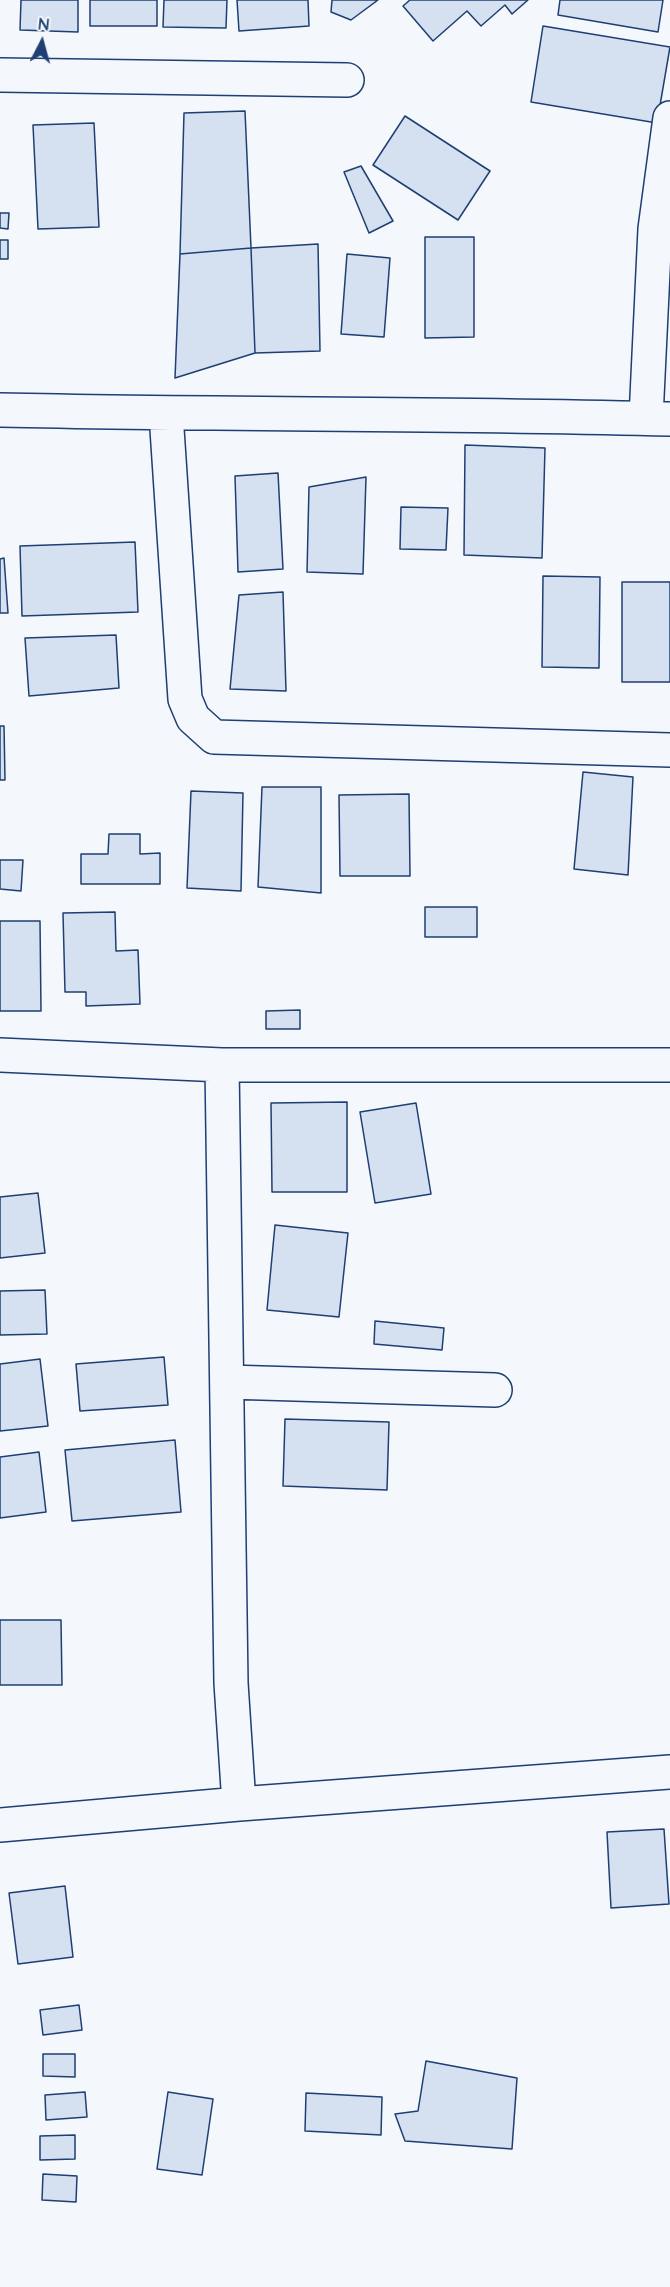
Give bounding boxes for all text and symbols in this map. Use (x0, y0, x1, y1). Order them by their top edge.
north arrow (12, 12, 72, 72)
text: N (37, 14, 51, 35)

